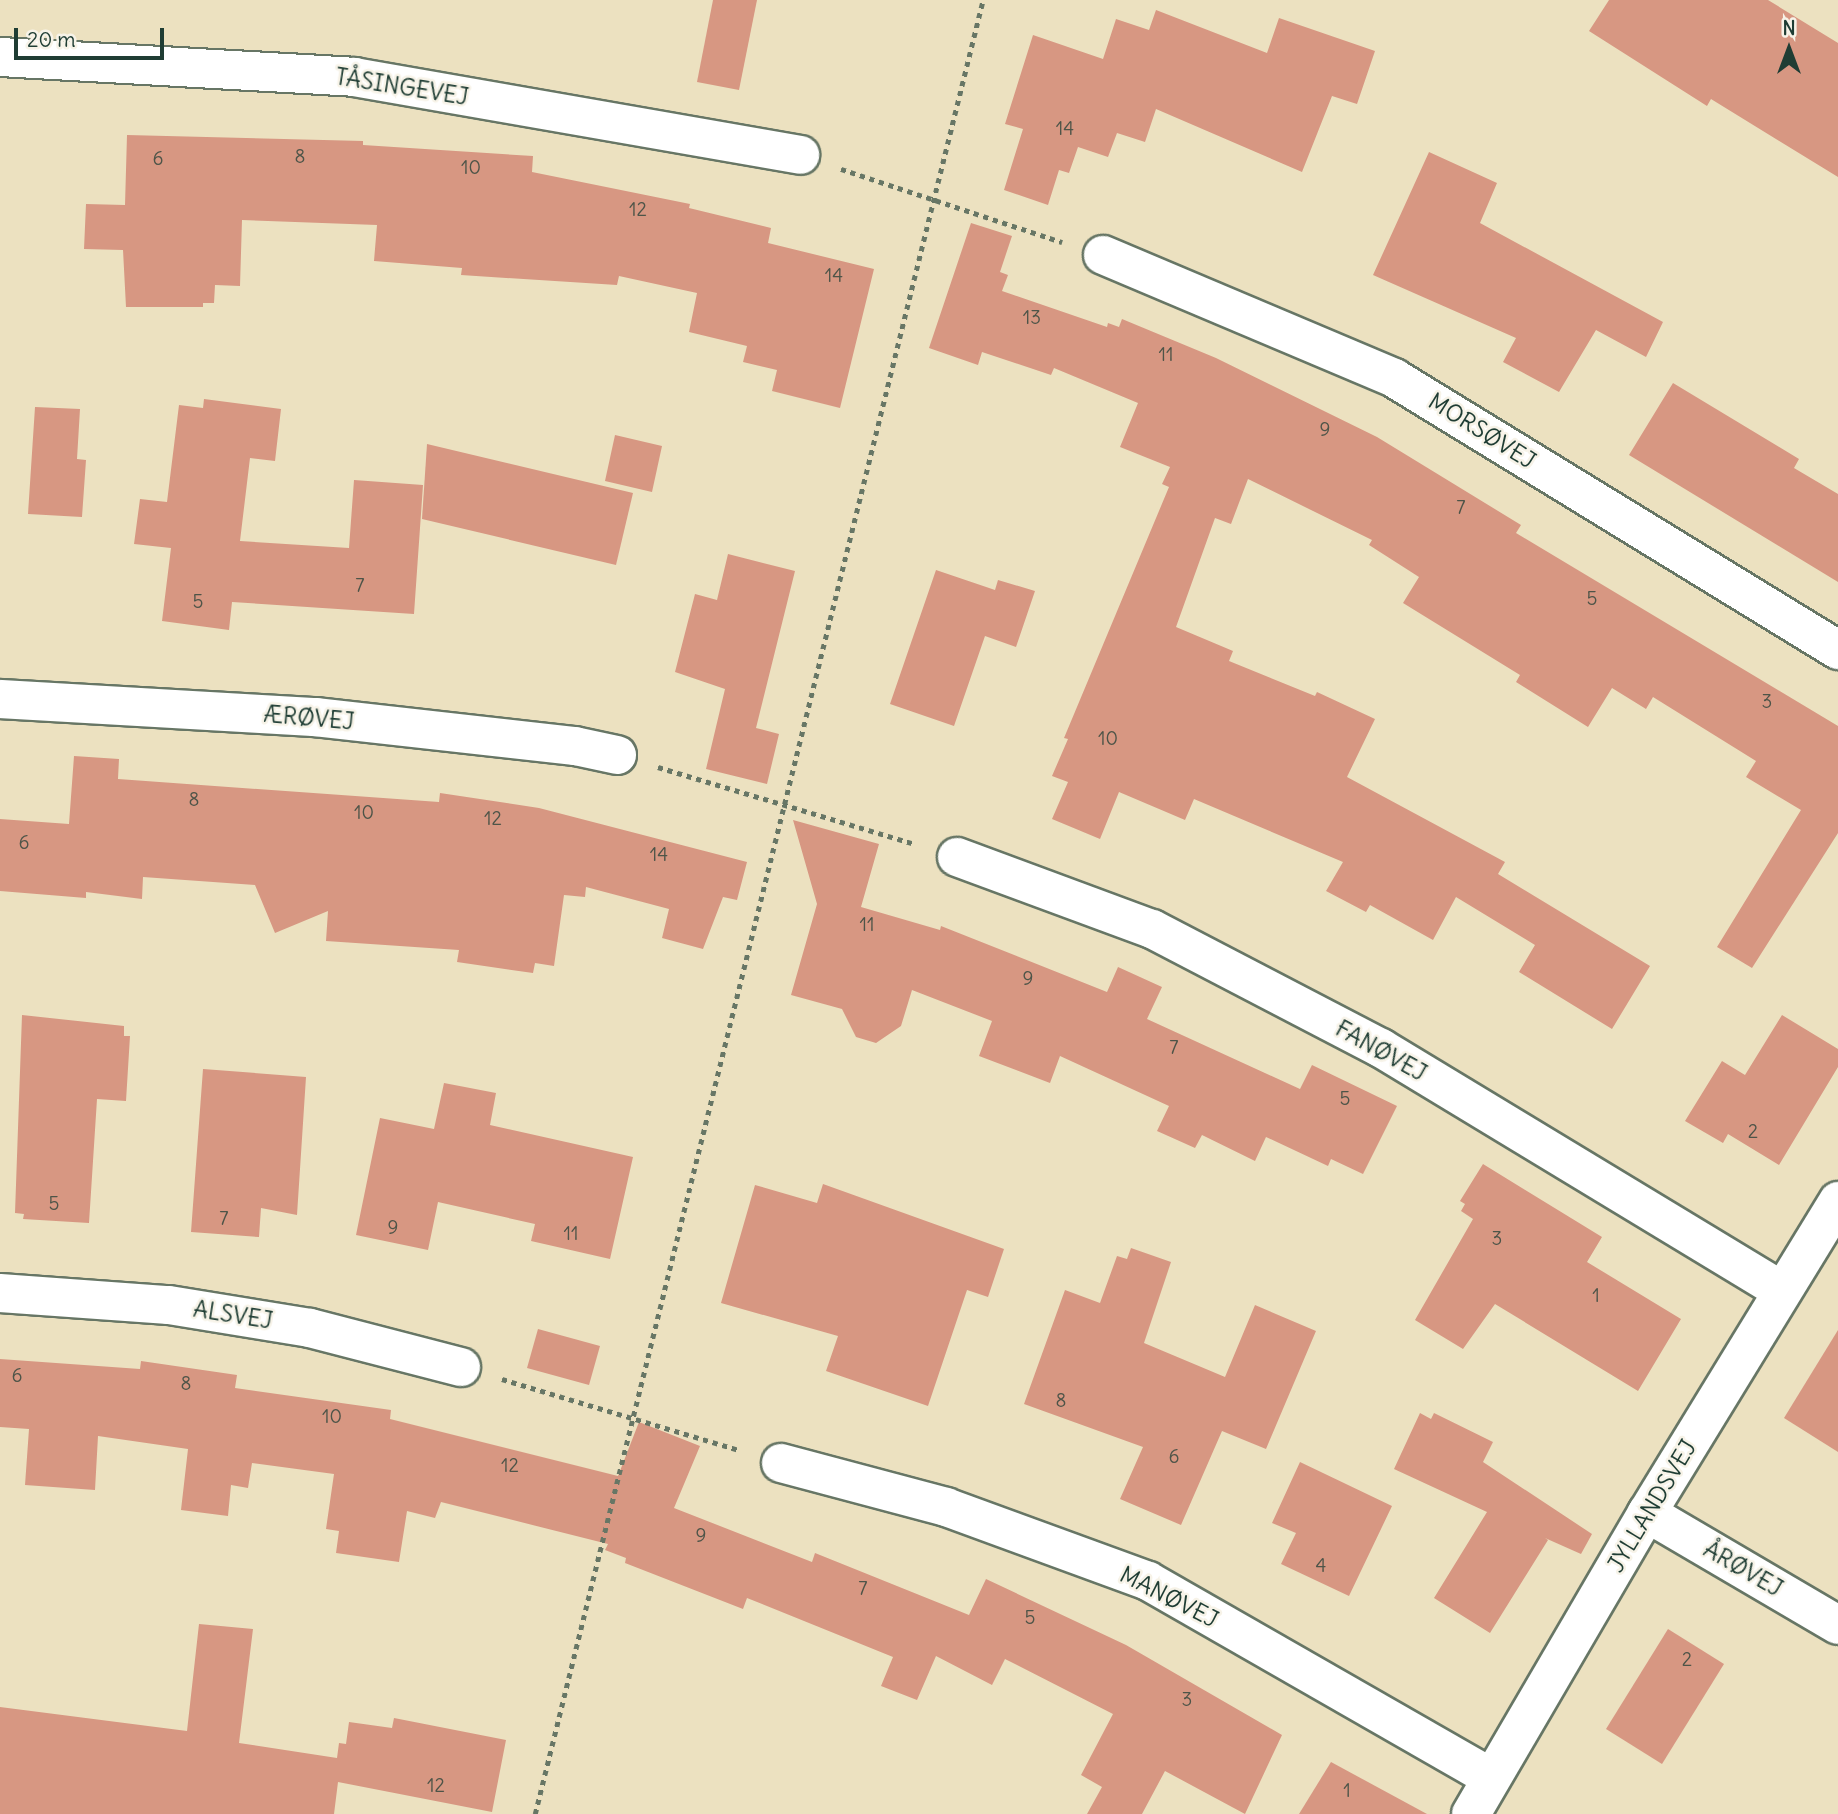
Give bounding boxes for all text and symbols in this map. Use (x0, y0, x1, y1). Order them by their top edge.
scale bar (18, 14, 168, 58)
north arrow (1754, 14, 1824, 84)
text: N (1782, 16, 1796, 40)
text: 20 m (27, 26, 76, 53)
street label: TÅSINGEVEJ (333, 63, 471, 111)
house number: 14 (1056, 118, 1074, 140)
house number: 8 (295, 146, 305, 168)
house number: 6 (153, 148, 163, 170)
house number: 10 (461, 157, 481, 179)
house number: 12 (629, 199, 647, 221)
house number: 14 (825, 265, 843, 287)
house number: 13 (1023, 307, 1041, 329)
house number: 11 (1158, 344, 1174, 366)
street label: MORSØVEJ (1423, 387, 1541, 475)
house number: 9 (1320, 419, 1330, 441)
house number: 7 (1456, 497, 1466, 519)
house number: 7 (355, 575, 365, 597)
house number: 5 (1587, 588, 1597, 610)
house number: 5 (193, 591, 203, 613)
house number: 3 (1762, 691, 1772, 713)
street label: ÆRØVEJ (262, 700, 356, 736)
house number: 10 (1098, 728, 1118, 750)
house number: 8 (189, 789, 199, 811)
house number: 10 (354, 802, 374, 824)
house number: 12 (484, 808, 502, 830)
house number: 6 (19, 832, 29, 854)
house number: 14 (650, 844, 668, 866)
house number: 11 (859, 914, 875, 936)
house number: 9 (1023, 968, 1033, 990)
street label: FANØVEJ (1331, 1015, 1431, 1087)
house number: 7 (1169, 1037, 1179, 1059)
house number: 5 (1340, 1088, 1350, 1110)
house number: 2 (1748, 1121, 1758, 1143)
house number: 5 (49, 1193, 59, 1215)
house number: 7 (219, 1208, 229, 1230)
house number: 9 (388, 1217, 398, 1239)
house number: 11 (563, 1223, 579, 1245)
house number: 3 (1492, 1228, 1502, 1250)
house number: 1 (1592, 1285, 1600, 1307)
street label: ALSVEJ (191, 1295, 275, 1335)
house number: 6 (12, 1365, 22, 1387)
house number: 8 (181, 1373, 191, 1395)
house number: 8 (1056, 1390, 1066, 1412)
house number: 10 (322, 1406, 342, 1428)
street label: JYLLANDSVEJ (1602, 1435, 1702, 1577)
house number: 6 (1169, 1446, 1179, 1468)
house number: 12 (501, 1455, 519, 1477)
house number: 9 (696, 1525, 706, 1547)
street label: ÅRØVEJ (1699, 1535, 1787, 1603)
house number: 4 (1316, 1555, 1326, 1577)
street label: MANØVEJ (1115, 1561, 1223, 1633)
house number: 7 (858, 1578, 868, 1600)
house number: 5 (1025, 1607, 1035, 1629)
house number: 2 (1682, 1649, 1692, 1671)
house number: 3 (1182, 1689, 1192, 1711)
house number: 12 (427, 1775, 445, 1797)
house number: 1 (1343, 1780, 1351, 1802)

